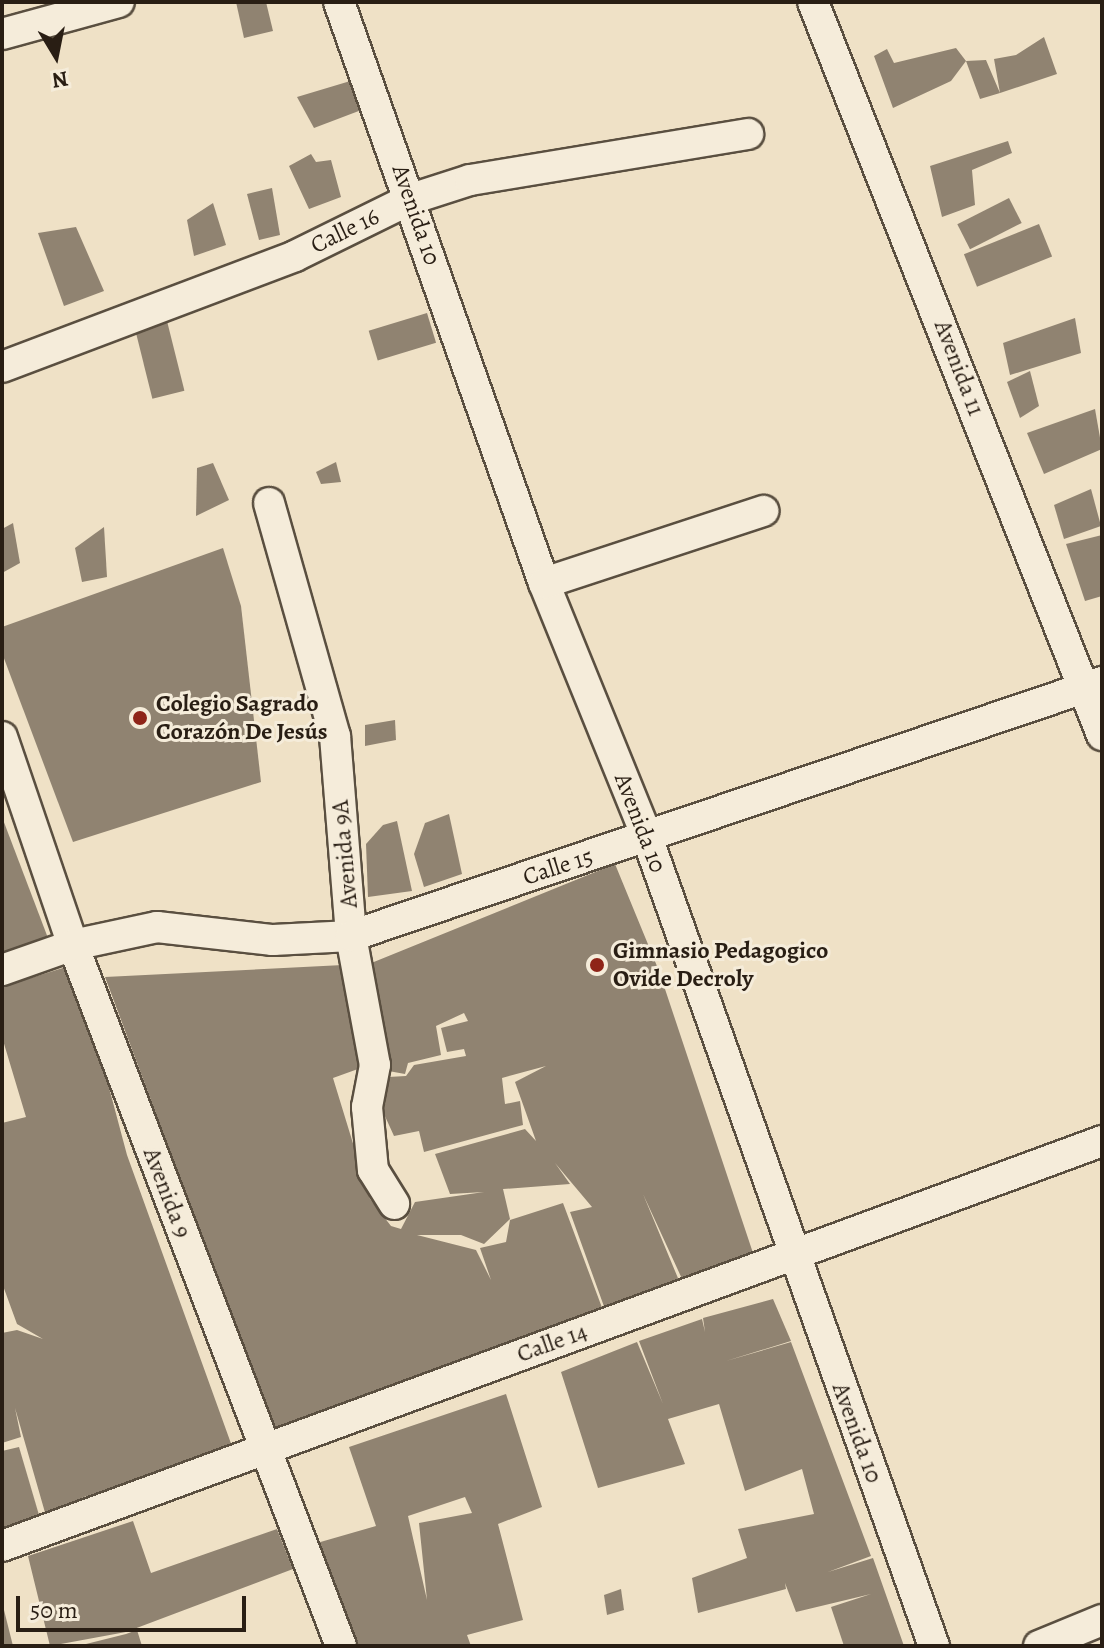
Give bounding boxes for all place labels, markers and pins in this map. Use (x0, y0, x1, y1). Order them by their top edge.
place label: Colegio Sagrado Corazón De Jesús (156, 690, 328, 746)
marker: Colegio Sagrado Corazón De Jesús (131, 709, 149, 727)
place label: Gimnasio Pedagogico Ovide Decroly (613, 937, 828, 993)
marker: Gimnasio Pedagogico Ovide Decroly (588, 956, 606, 974)

